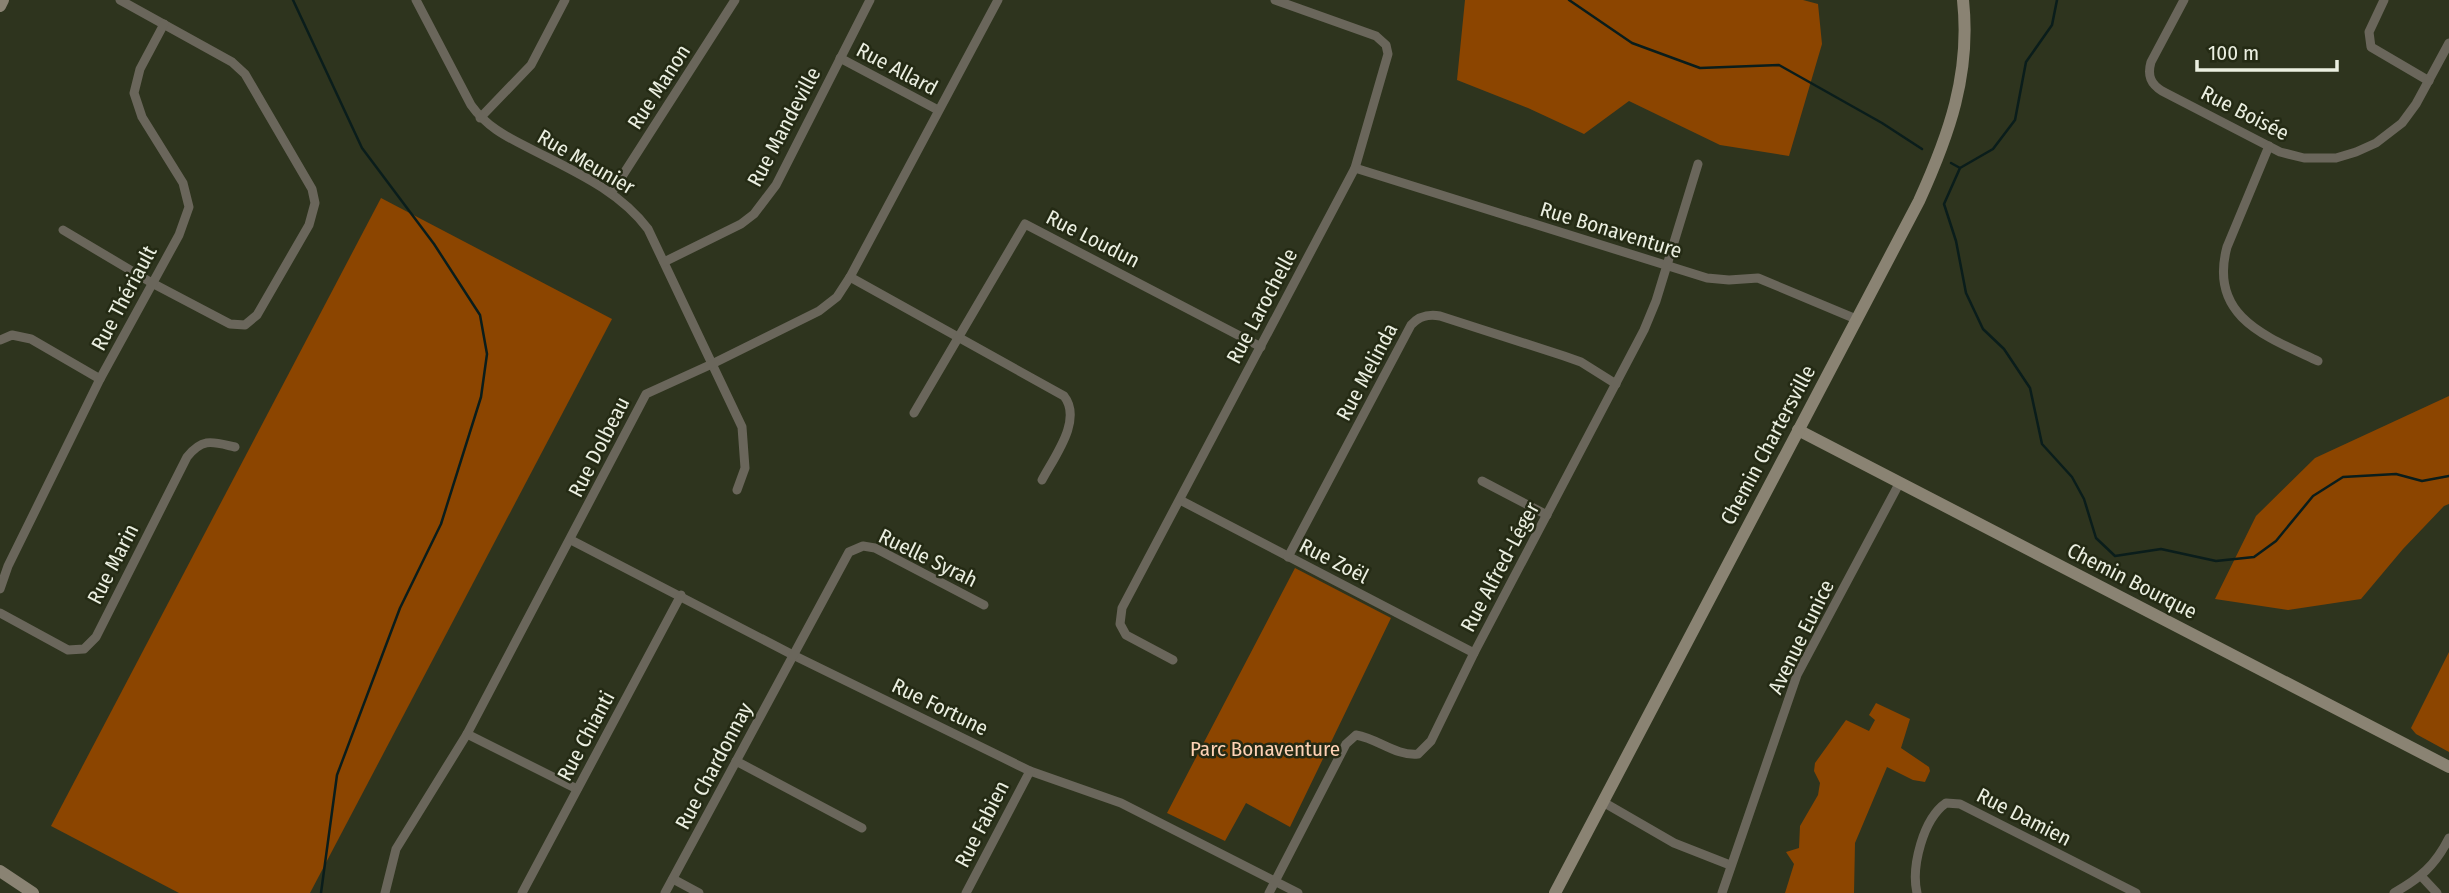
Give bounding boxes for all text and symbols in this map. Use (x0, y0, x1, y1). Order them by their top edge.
scale bar (2197, 28, 2337, 72)
street label: Rue Allard (852, 37, 942, 101)
street label: Rue Manon (622, 40, 696, 134)
text: 100 m (2208, 40, 2259, 66)
street label: Rue Mandeville (742, 63, 826, 191)
street label: Rue Boisée (2197, 80, 2293, 146)
street label: Rue Meunier (533, 124, 640, 201)
street label: Rue Bonaventure (1537, 196, 1685, 264)
street label: Rue Loudun (1042, 204, 1144, 274)
street label: Rue Thériault (85, 241, 163, 355)
street label: Rue Larochelle (1221, 244, 1303, 368)
street label: Rue Melinda (1331, 319, 1403, 425)
street label: Chemin Chartersville (1715, 361, 1821, 529)
street label: Rue Dolbeau (563, 392, 635, 502)
street label: Rue Alfred-Léger (1455, 497, 1545, 636)
street label: Rue Marin (82, 519, 144, 609)
street label: Ruelle Syrah (874, 523, 982, 593)
street label: Rue Zoël (1295, 533, 1373, 590)
street label: Chemin Bourque (2063, 537, 2201, 625)
street label: Avenue Eunice (1762, 576, 1840, 698)
street label: Rue Fortune (888, 673, 992, 741)
street label: Rue Chianti (551, 687, 621, 785)
street label: Rue Chardonnay (670, 698, 759, 834)
park label: Parc Bonaventure (1190, 736, 1340, 762)
street label: Rue Fabien (949, 776, 1015, 872)
street label: Rue Damien (1972, 782, 2076, 852)

